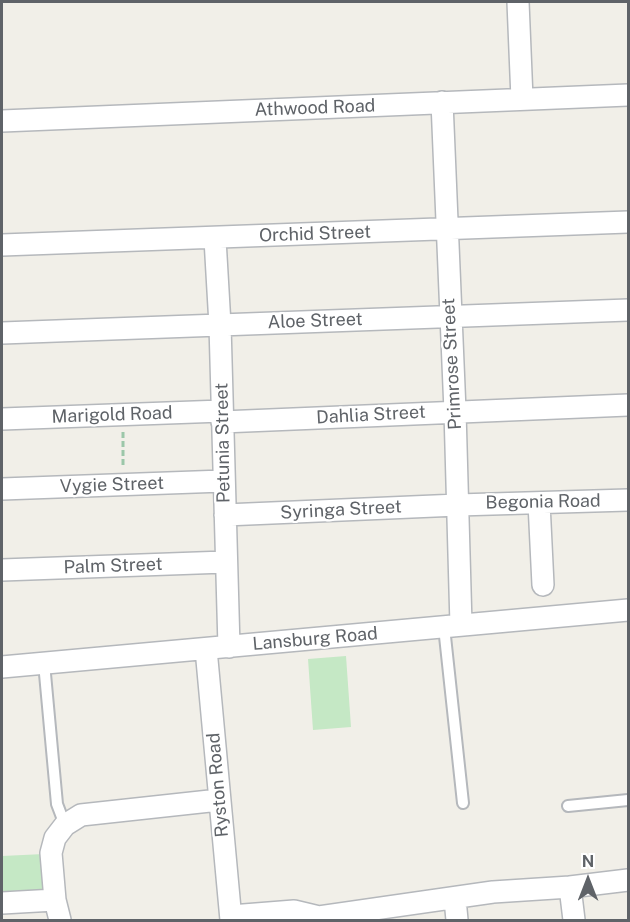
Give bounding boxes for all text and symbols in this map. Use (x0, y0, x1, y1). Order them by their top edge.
street label: Athwood Road (254, 95, 376, 121)
street label: Orchid Street (259, 221, 371, 247)
street label: Primrose Street (438, 298, 466, 430)
street label: Aloe Street (267, 309, 363, 333)
street label: Petunia Street (211, 383, 235, 503)
street label: Dahlia Street (316, 401, 426, 429)
street label: Marigold Road (51, 402, 173, 428)
street label: Vygie Street (60, 472, 164, 498)
street label: Begonia Road (485, 490, 601, 514)
street label: Syringa Street (280, 496, 402, 524)
street label: Palm Street (63, 553, 163, 579)
street label: Lansburg Road (251, 623, 379, 655)
street label: Ryston Road (203, 732, 233, 838)
north arrow (558, 850, 618, 910)
text: N (582, 852, 594, 871)

